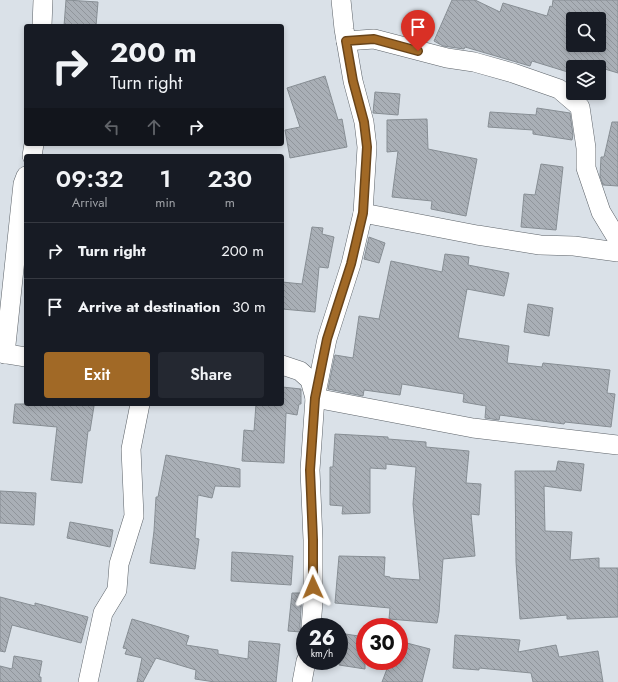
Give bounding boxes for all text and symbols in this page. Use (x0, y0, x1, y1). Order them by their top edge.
pin (401, 10, 435, 51)
map controls (566, 12, 606, 100)
button: search (566, 12, 606, 52)
icon: arrive (407, 16, 429, 38)
text: 200 m (110, 32, 197, 73)
icon: right (44, 40, 96, 92)
button: layers (566, 60, 606, 100)
text: Turn right (110, 70, 182, 96)
icon: left (101, 116, 123, 138)
icon: ahead (143, 116, 165, 138)
icon: right (185, 116, 207, 138)
text: 09:32 (56, 161, 124, 196)
text: 1 (160, 161, 171, 196)
text: 230 (207, 161, 252, 196)
text: Arrival (72, 193, 108, 212)
text: min (155, 193, 176, 212)
text: m (225, 193, 235, 212)
icon: right (44, 240, 66, 262)
text: Turn right (78, 240, 146, 262)
text: 200 m (221, 240, 264, 262)
icon: arrive (44, 296, 66, 318)
text: Arrive at destination (78, 296, 220, 318)
text: 30 m (232, 296, 266, 318)
button: Exit (44, 352, 150, 398)
button: Share (158, 352, 264, 398)
position arrow (292, 566, 334, 608)
speed limit sign: 30 (356, 618, 408, 670)
text: 26 (309, 624, 335, 653)
text: km/h (311, 646, 333, 661)

